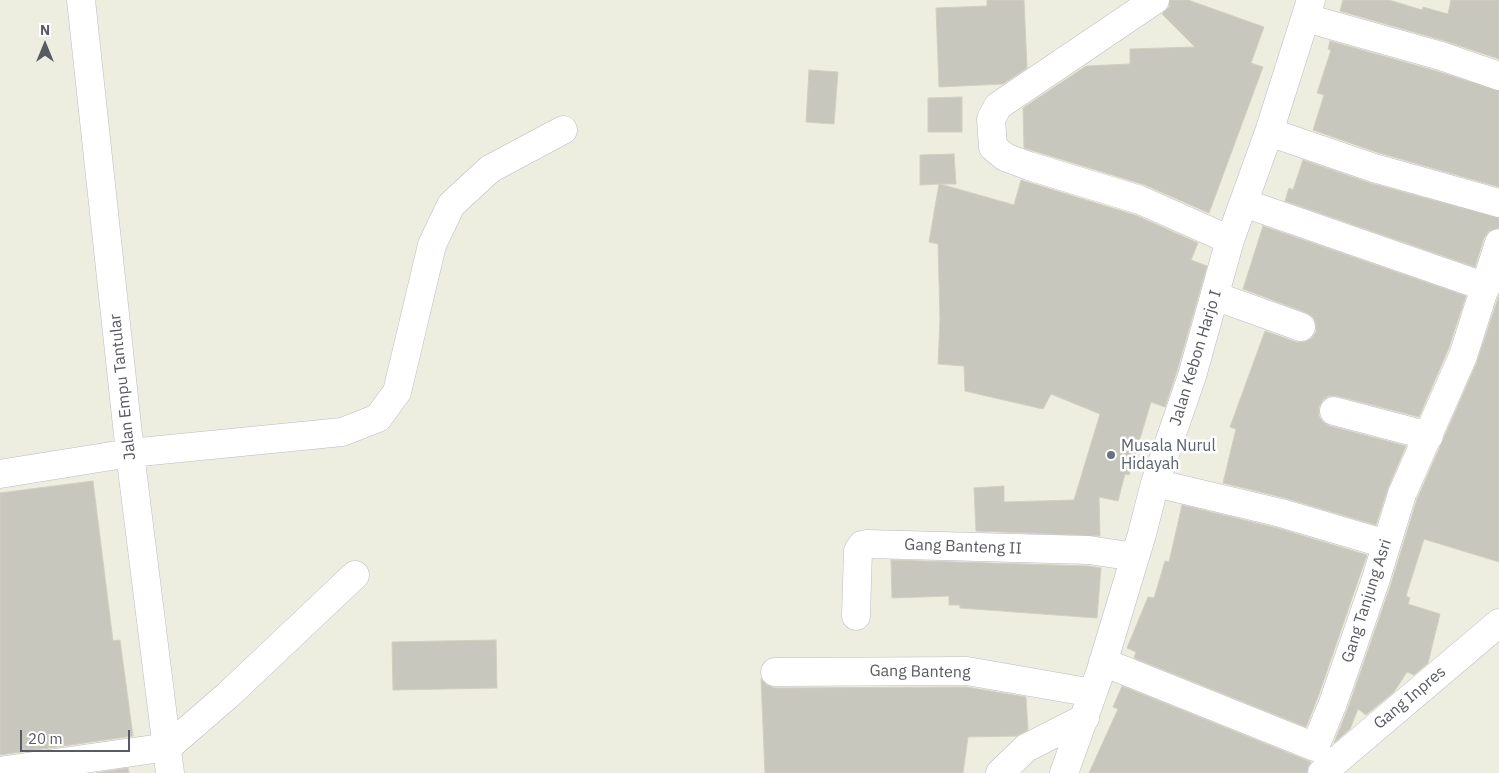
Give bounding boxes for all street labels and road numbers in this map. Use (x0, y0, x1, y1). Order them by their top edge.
street label: Jalan Kebon Harjo I (1166, 288, 1226, 428)
street label: Jalan Empu Tantular (106, 313, 140, 461)
street label: Gang Banteng II (904, 535, 1022, 559)
street label: Gang Tanjung Asri (1338, 537, 1396, 665)
street label: Gang Banteng (869, 662, 971, 682)
street label: Gang Inpres (1370, 662, 1450, 734)

